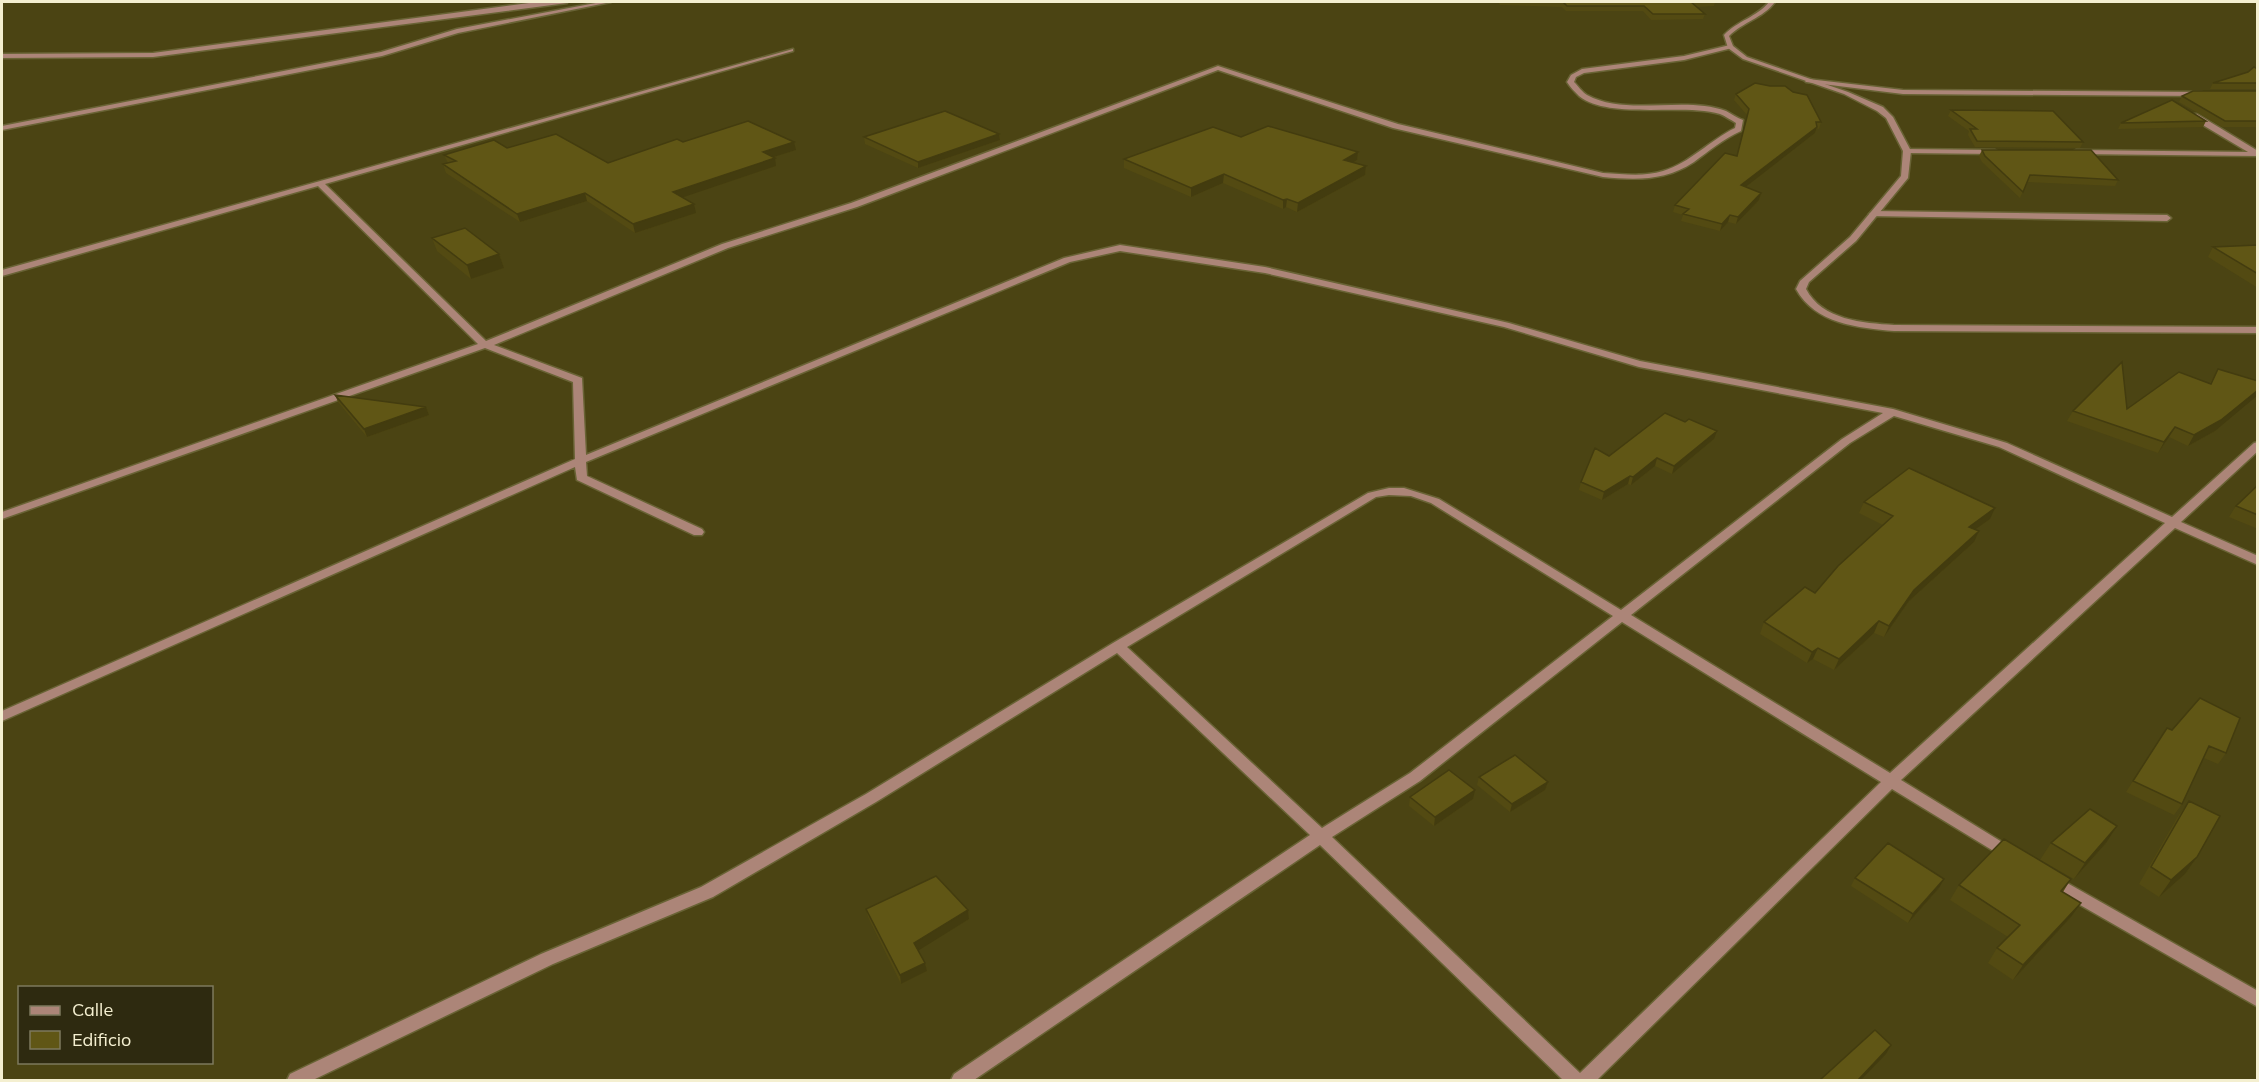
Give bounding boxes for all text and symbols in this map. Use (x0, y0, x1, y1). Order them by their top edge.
legend (18, 986, 213, 1064)
text: Calle (72, 998, 113, 1021)
text: Edificio (72, 1028, 131, 1051)

